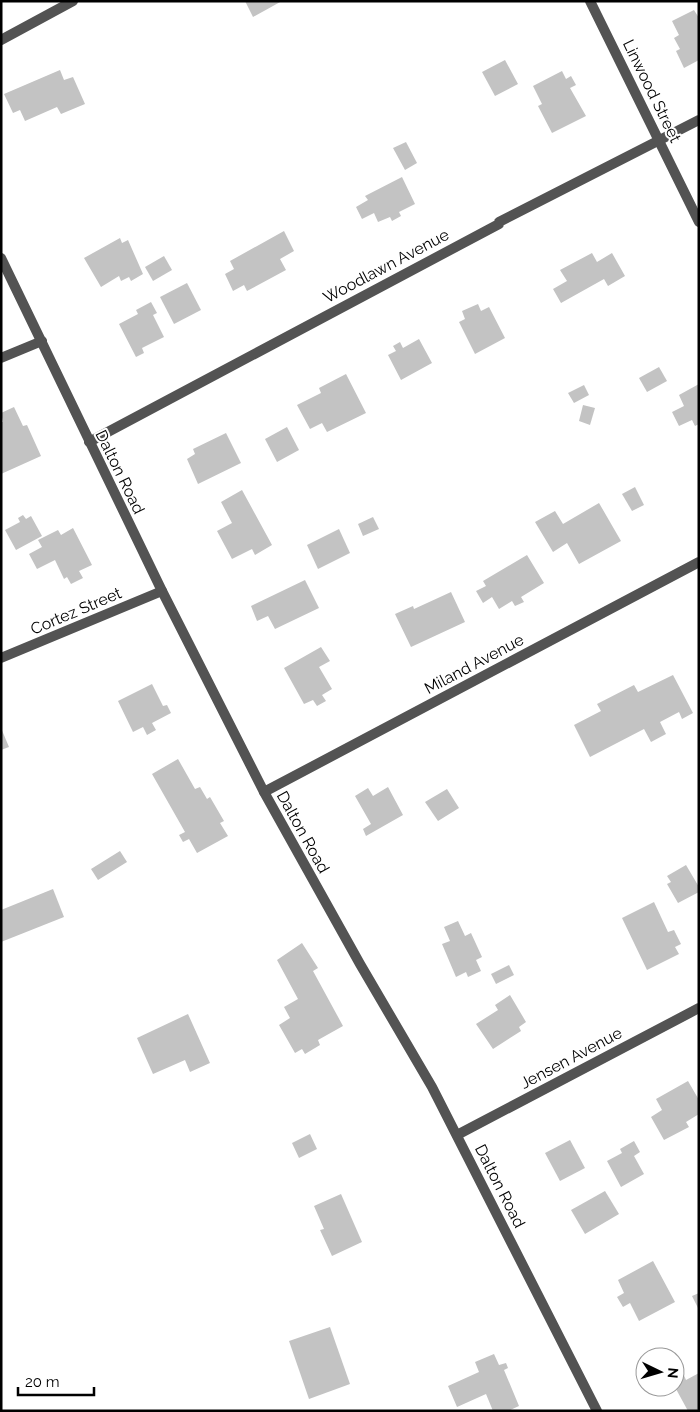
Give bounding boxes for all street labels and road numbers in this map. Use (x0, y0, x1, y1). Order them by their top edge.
street label: Linwood Street (619, 36, 685, 146)
street label: Woodlawn Avenue (320, 225, 452, 307)
street label: Dalton Road (92, 427, 149, 517)
street label: Cortez Street (28, 583, 125, 639)
street label: Miland Avenue (421, 630, 527, 698)
street label: Dalton Road (273, 788, 333, 876)
street label: Jensen Avenue (517, 1023, 625, 1093)
street label: Dalton Road (471, 1141, 529, 1231)

